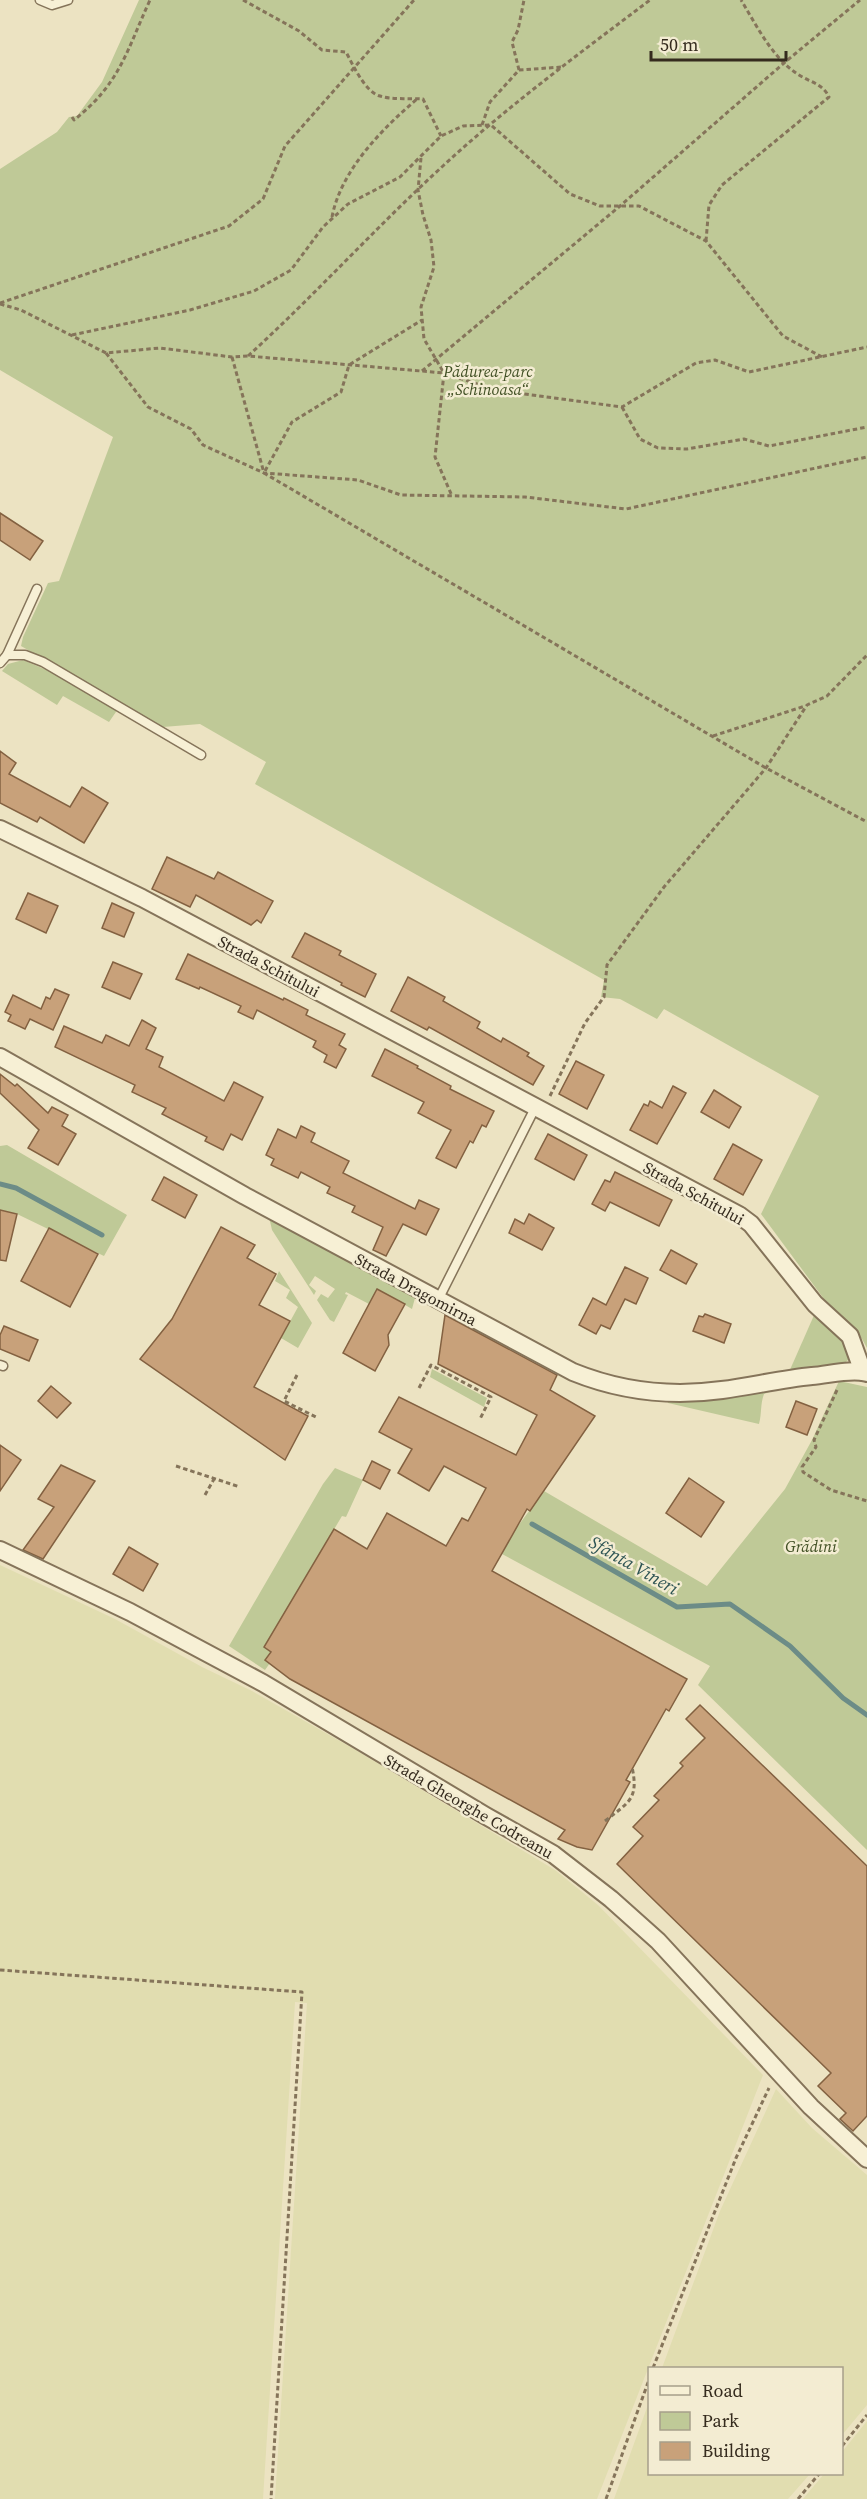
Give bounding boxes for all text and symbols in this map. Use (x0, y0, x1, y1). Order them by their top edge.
scale bar (651, 24, 786, 62)
text: 50 m (660, 32, 698, 57)
park label: Pădurea-parc „Schinoasa“ (442, 360, 533, 400)
street label: Strada Schitului (214, 930, 324, 1002)
street label: Strada Schitului (640, 1156, 749, 1230)
street label: Strada Dragomirna (351, 1248, 482, 1331)
water label: Sfânta Vineri (585, 1529, 684, 1601)
park label: Grădini (785, 1535, 837, 1557)
street label: Strada Gheorghe Codreanu (380, 1748, 558, 1864)
legend (648, 2367, 843, 2475)
text: Road (702, 2378, 743, 2403)
text: Park (702, 2408, 739, 2433)
text: Building (702, 2438, 770, 2463)

